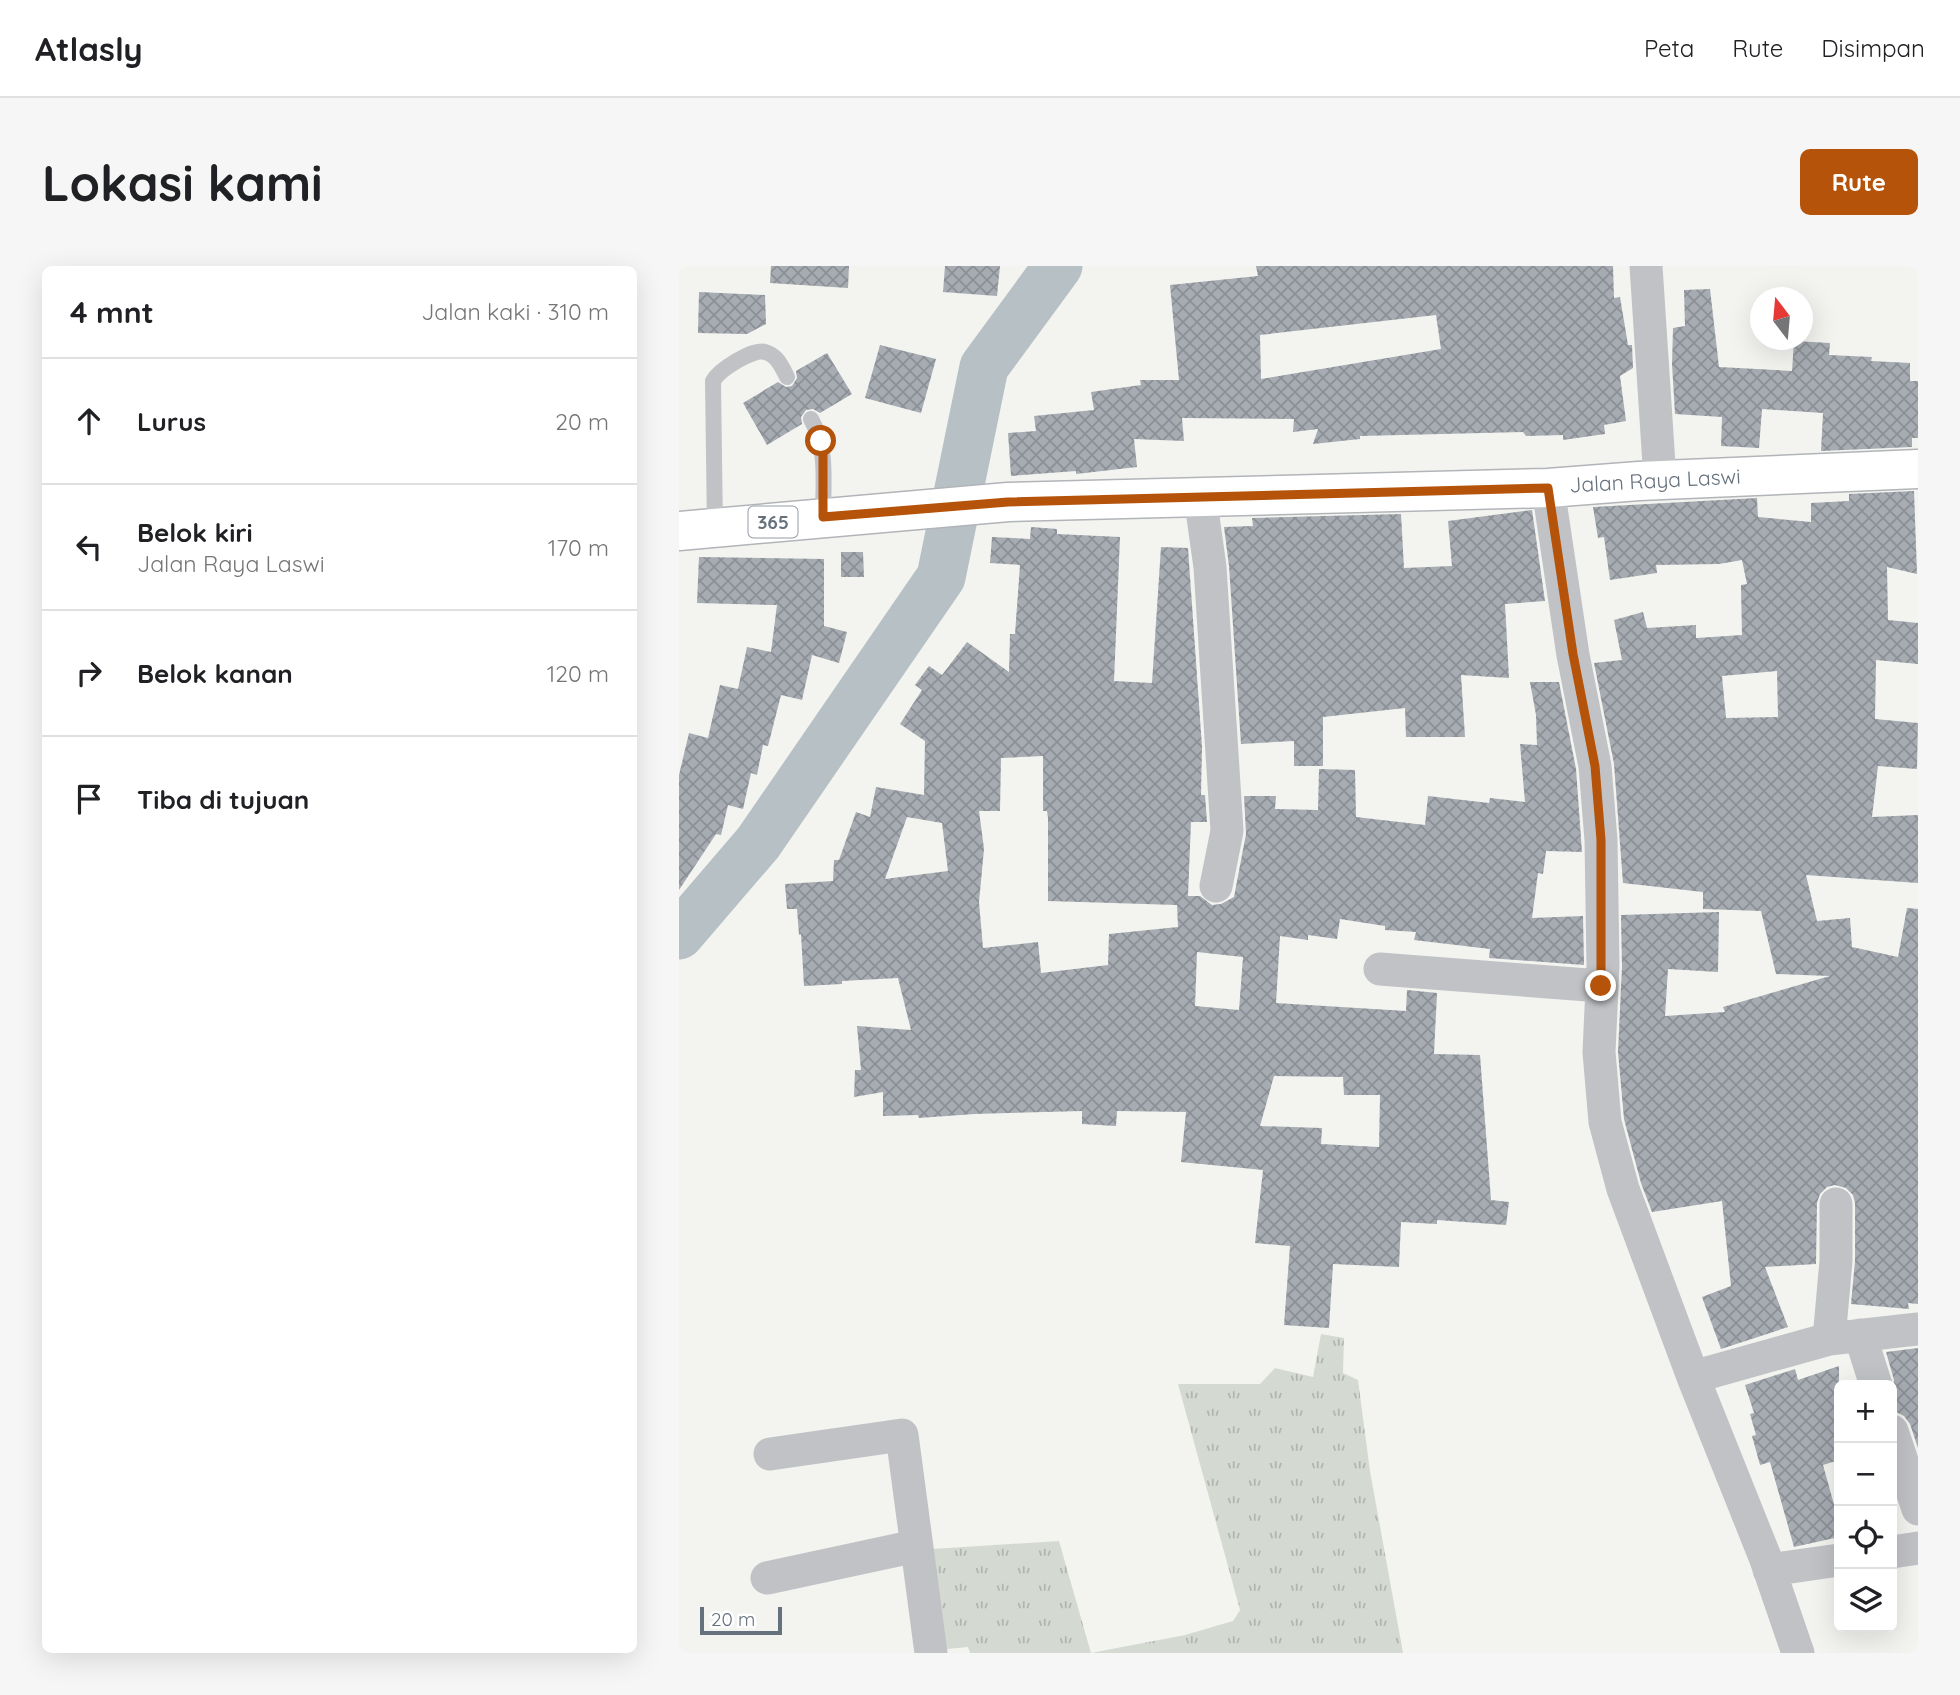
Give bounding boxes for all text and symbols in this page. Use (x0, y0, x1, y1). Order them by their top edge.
text: Atlasly (35, 28, 143, 69)
text: Peta (1644, 33, 1694, 63)
text: Rute (1732, 33, 1783, 63)
text: Disimpan (1821, 33, 1925, 63)
button: Rute (1800, 149, 1918, 215)
text: Lokasi kami (42, 152, 323, 213)
north arrow (1750, 287, 1813, 350)
text: 4 mnt (70, 293, 154, 331)
text: Jalan kaki · 310 m (421, 297, 609, 326)
icon: ahead (70, 402, 108, 440)
text: Lurus (137, 405, 206, 438)
text: 20 m (555, 407, 609, 436)
route start (805, 425, 836, 456)
street label: Jalan Raya Laswi (1569, 463, 1741, 497)
road number: 365 (749, 506, 798, 538)
text: Belok kiri (137, 516, 253, 549)
icon: left (70, 528, 108, 566)
text: 170 m (548, 533, 609, 562)
text: Jalan Raya Laswi (137, 549, 325, 578)
icon: right (70, 654, 108, 692)
text: Belok kanan (137, 657, 293, 690)
text: 120 m (547, 659, 609, 688)
icon: arrive (70, 780, 108, 818)
text: Tiba di tujuan (137, 783, 309, 816)
route end (1585, 970, 1616, 1001)
map controls (1834, 1380, 1897, 1632)
button: + (1834, 1380, 1897, 1443)
button: − (1834, 1443, 1897, 1506)
button: locate (1834, 1506, 1897, 1569)
button: layers (1834, 1569, 1897, 1632)
scale bar (700, 1604, 782, 1636)
text: 20 m (711, 1607, 755, 1631)

